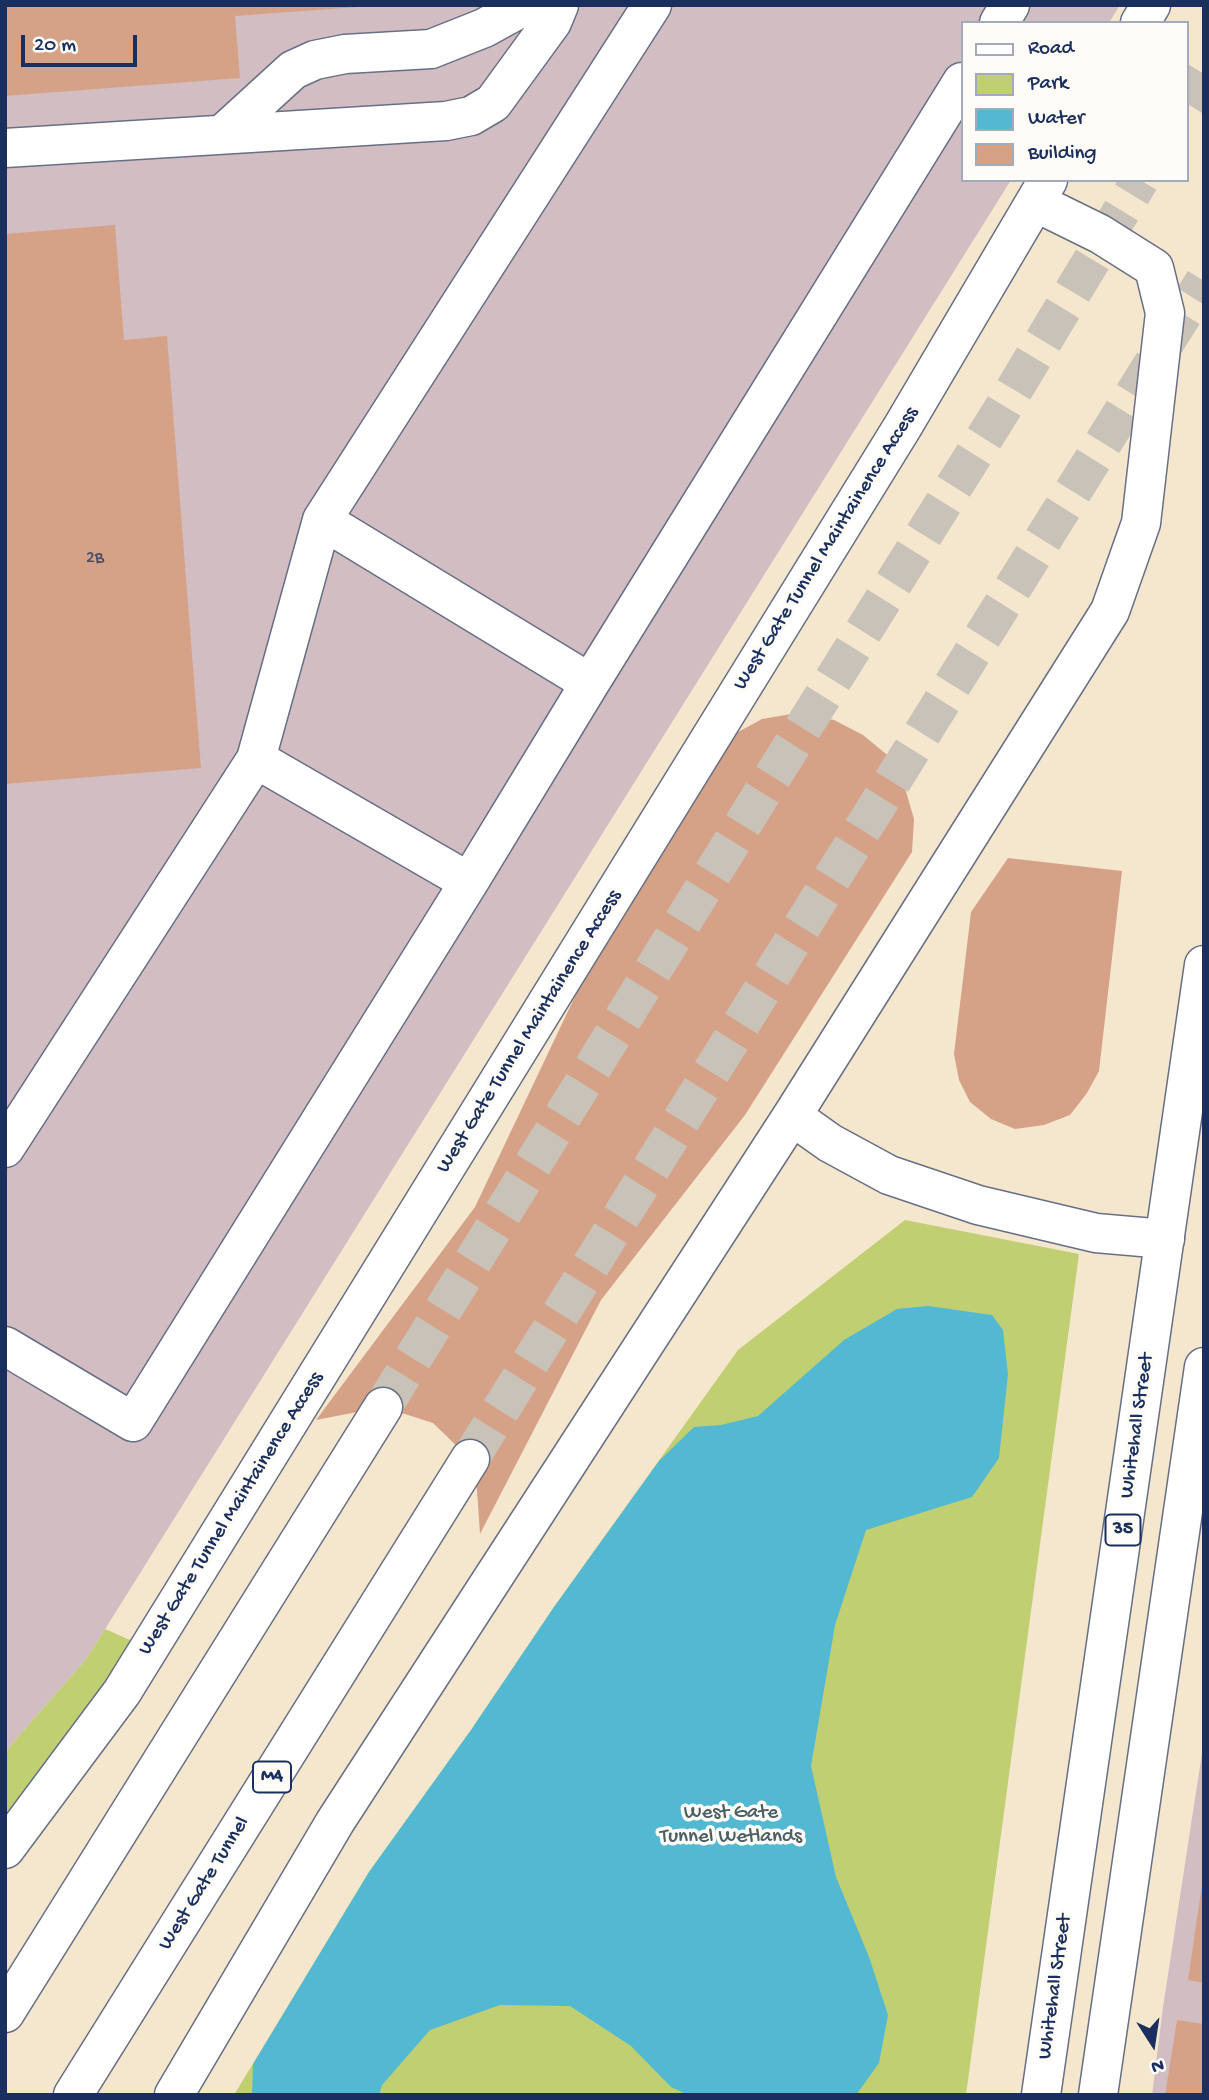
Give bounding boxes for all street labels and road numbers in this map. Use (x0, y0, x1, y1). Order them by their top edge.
street label: West Gate Tunnel Maintainence Access (729, 402, 925, 696)
street label: West Gate Tunnel Maintainence Access (432, 885, 628, 1179)
street label: Whitehall Street (1115, 1352, 1161, 1500)
street label: West Gate Tunnel Maintainence Access (134, 1367, 330, 1661)
road number: 35 (1106, 1514, 1140, 1546)
road number: M4 (253, 1762, 291, 1792)
street label: West Gate Tunnel (154, 1813, 256, 1955)
street label: Whitehall Street (1033, 1913, 1079, 2061)

